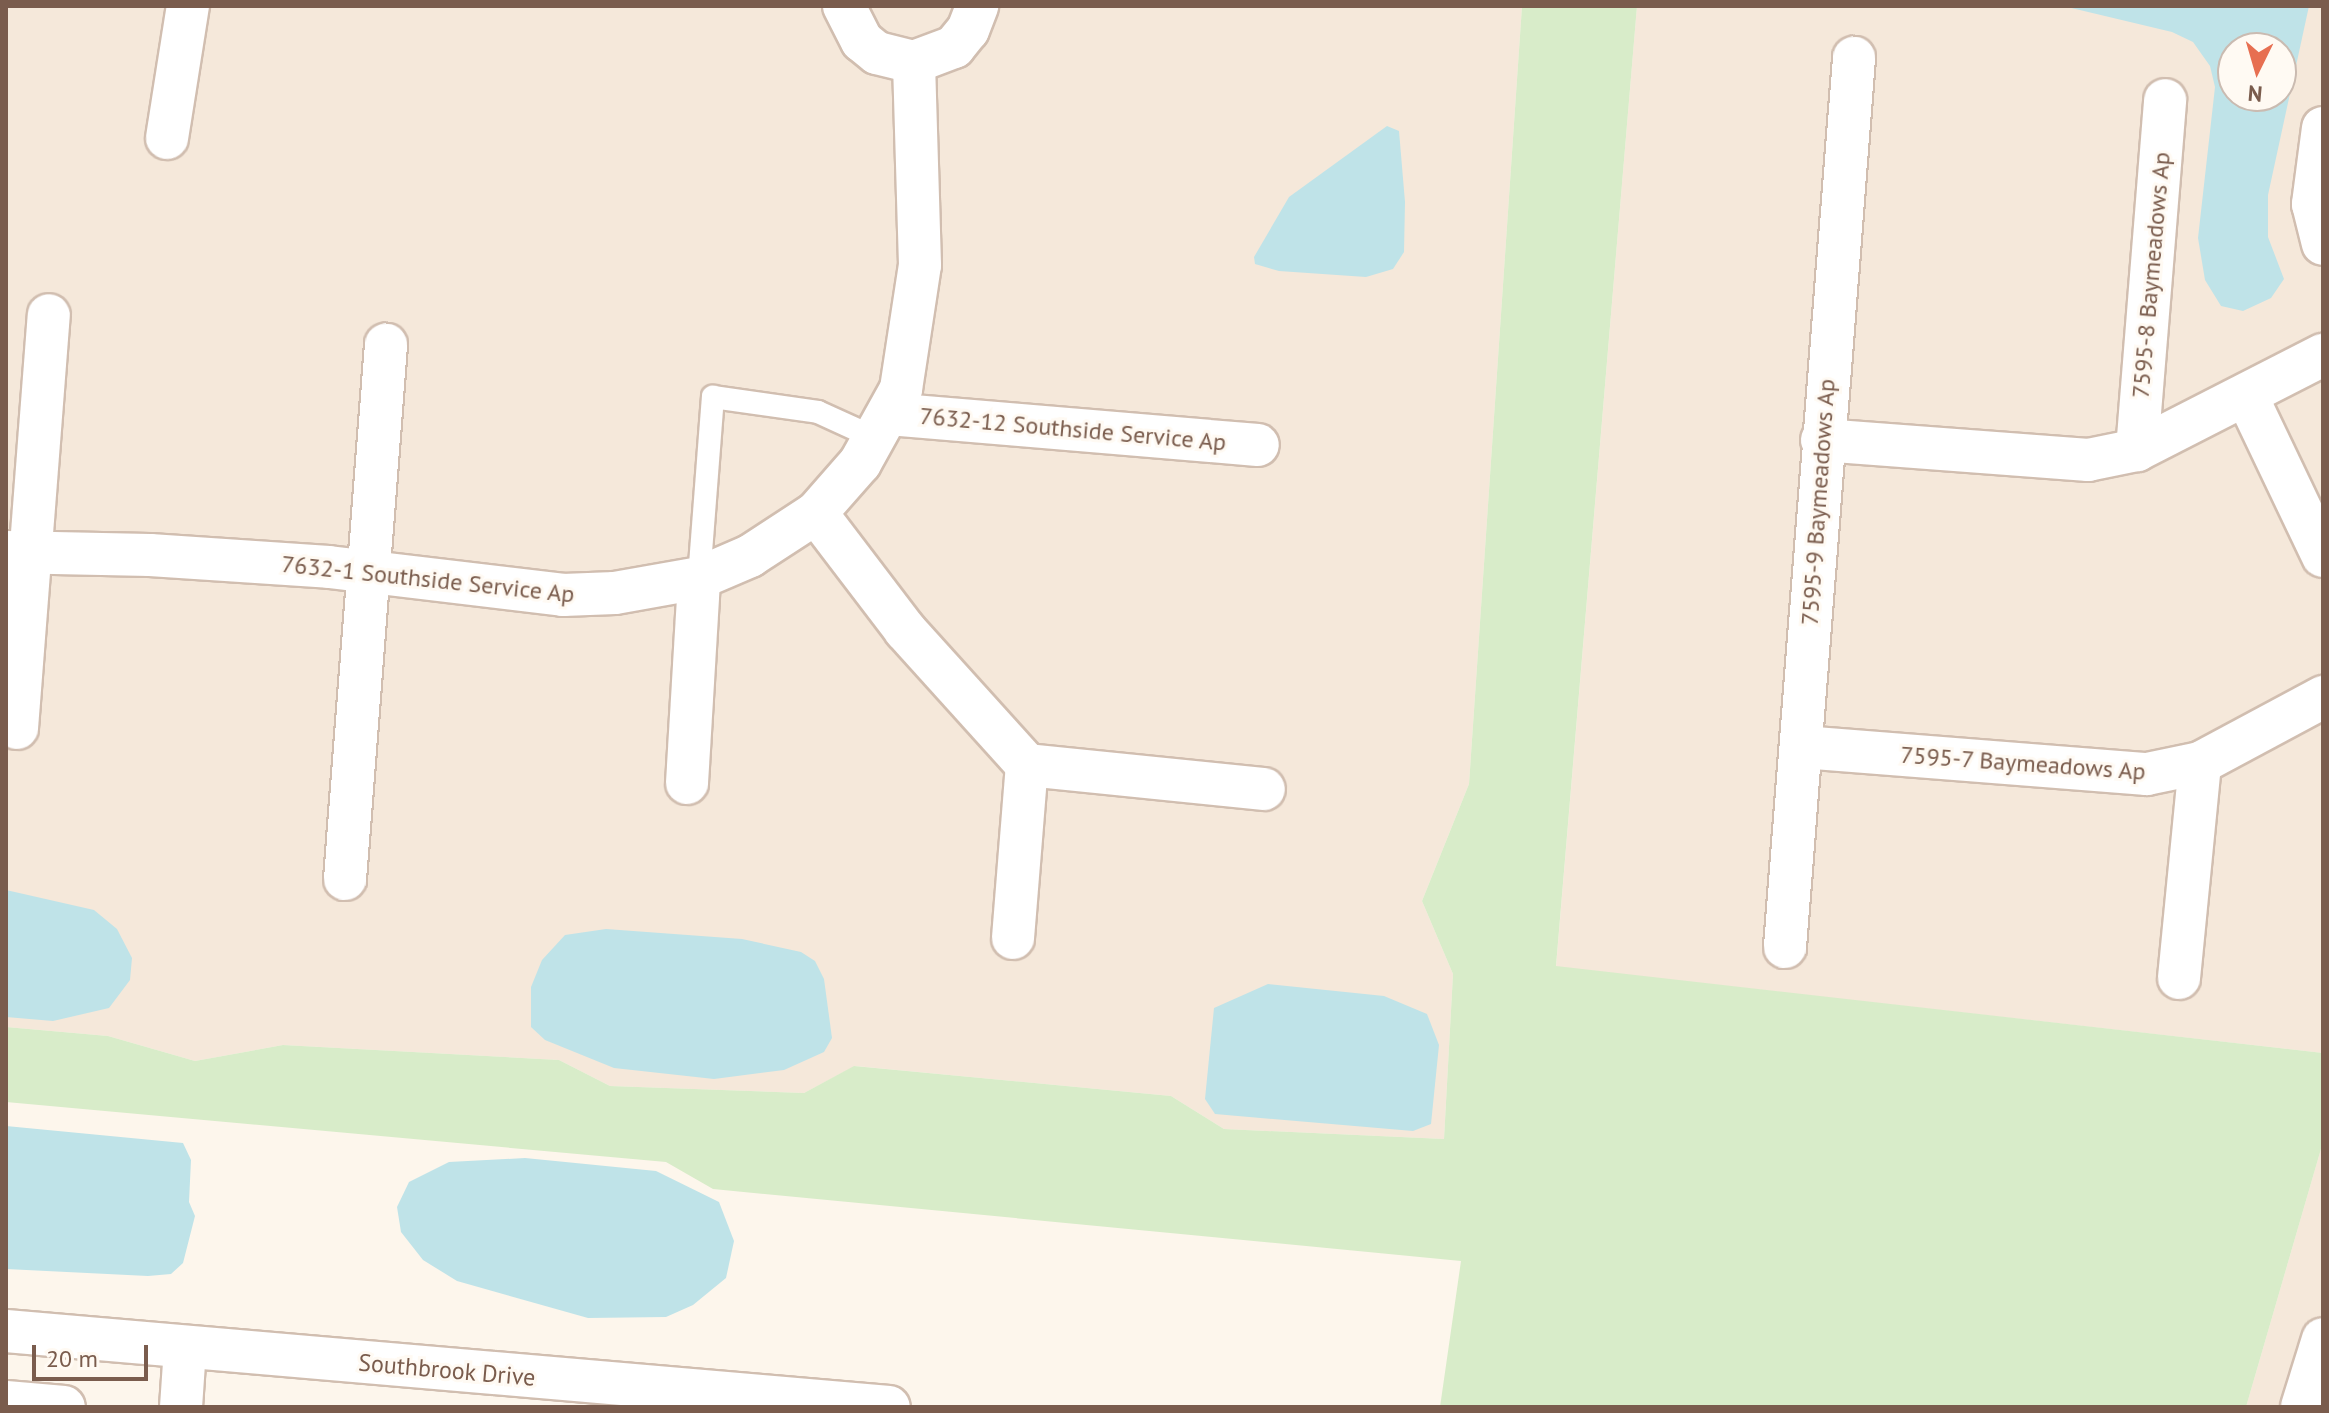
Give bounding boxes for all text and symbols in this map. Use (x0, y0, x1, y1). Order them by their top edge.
north arrow (2217, 32, 2297, 112)
text: N (2247, 79, 2264, 108)
street label: 7595-8 Baymeadows Ap (2126, 150, 2176, 400)
street label: 7595-9 Baymeadows Ap (1795, 377, 1841, 627)
street label: 7632-12 Southside Service Ap (918, 401, 1228, 457)
street label: 7632-1 Southside Service Ap (280, 549, 576, 609)
street label: 7595-7 Baymeadows Ap (1898, 740, 2148, 786)
scale bar (36, 1329, 152, 1379)
text: 20 m (46, 1343, 98, 1374)
street label: Southbrook Drive (357, 1348, 537, 1392)

